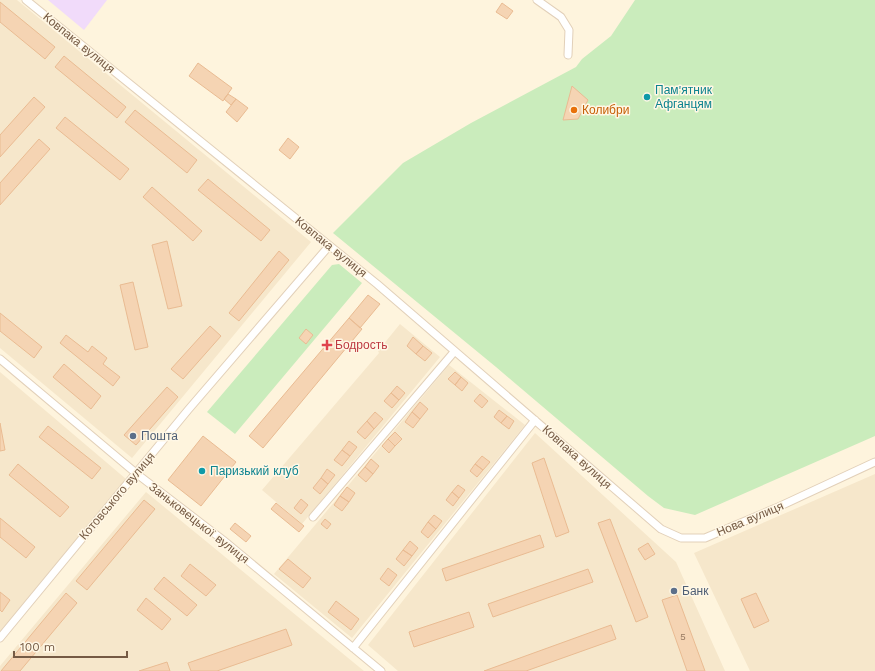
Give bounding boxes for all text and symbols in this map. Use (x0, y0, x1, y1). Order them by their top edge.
street label: Ковпака вулиця (40, 10, 118, 76)
place label: Пам'ятник Афганцям (655, 83, 713, 111)
marker: Пам'ятник Афганцям (642, 92, 652, 102)
place label: Колибри (582, 103, 629, 117)
marker: Колибри (569, 105, 579, 115)
street label: Ковпака вулиця (292, 214, 370, 280)
place label: Бодрость (335, 338, 387, 352)
marker: Бодрость (322, 340, 332, 350)
street label: Ковпака вулиця (539, 422, 615, 492)
place label: Пошта (141, 429, 178, 443)
marker: Пошта (128, 431, 138, 441)
street label: Котовського вулиця (76, 449, 158, 543)
place label: Паризький клуб (210, 464, 299, 478)
marker: Паризький клуб (197, 466, 207, 476)
street label: Заньковецької вулиця (146, 480, 252, 566)
street label: Нова вулиця (714, 499, 786, 539)
place label: Банк (682, 584, 709, 598)
marker: Банк (669, 586, 679, 596)
house number: 5 (680, 631, 686, 642)
scale bar (14, 633, 127, 659)
text: 100 m (20, 640, 55, 654)

